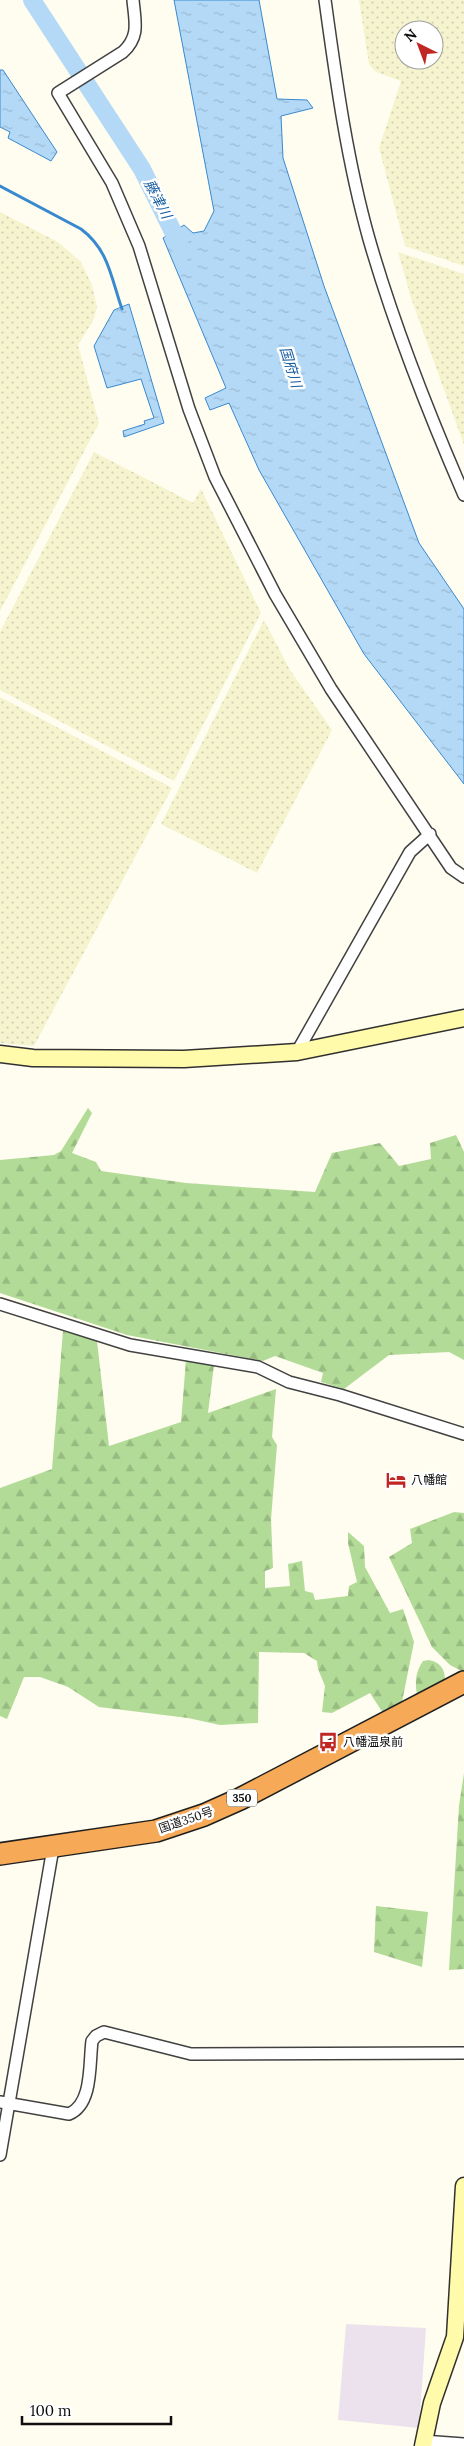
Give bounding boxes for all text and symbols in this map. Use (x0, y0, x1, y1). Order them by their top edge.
north arrow (394, 20, 444, 70)
text: N (400, 25, 420, 46)
water label: 藤津川 (140, 176, 177, 224)
water label: 国府川 (276, 344, 306, 392)
hotel icon: 八幡館 (385, 1469, 407, 1491)
place label: 八幡館 (411, 1472, 447, 1487)
bus stop icon: 八幡温泉前 (317, 1731, 339, 1753)
place label: 八幡温泉前 (343, 1734, 403, 1749)
road number: 350 (227, 1790, 257, 1806)
street label: 国道350号 (157, 1803, 215, 1836)
scale bar (22, 2394, 171, 2426)
text: 100 m (30, 2401, 71, 2420)

